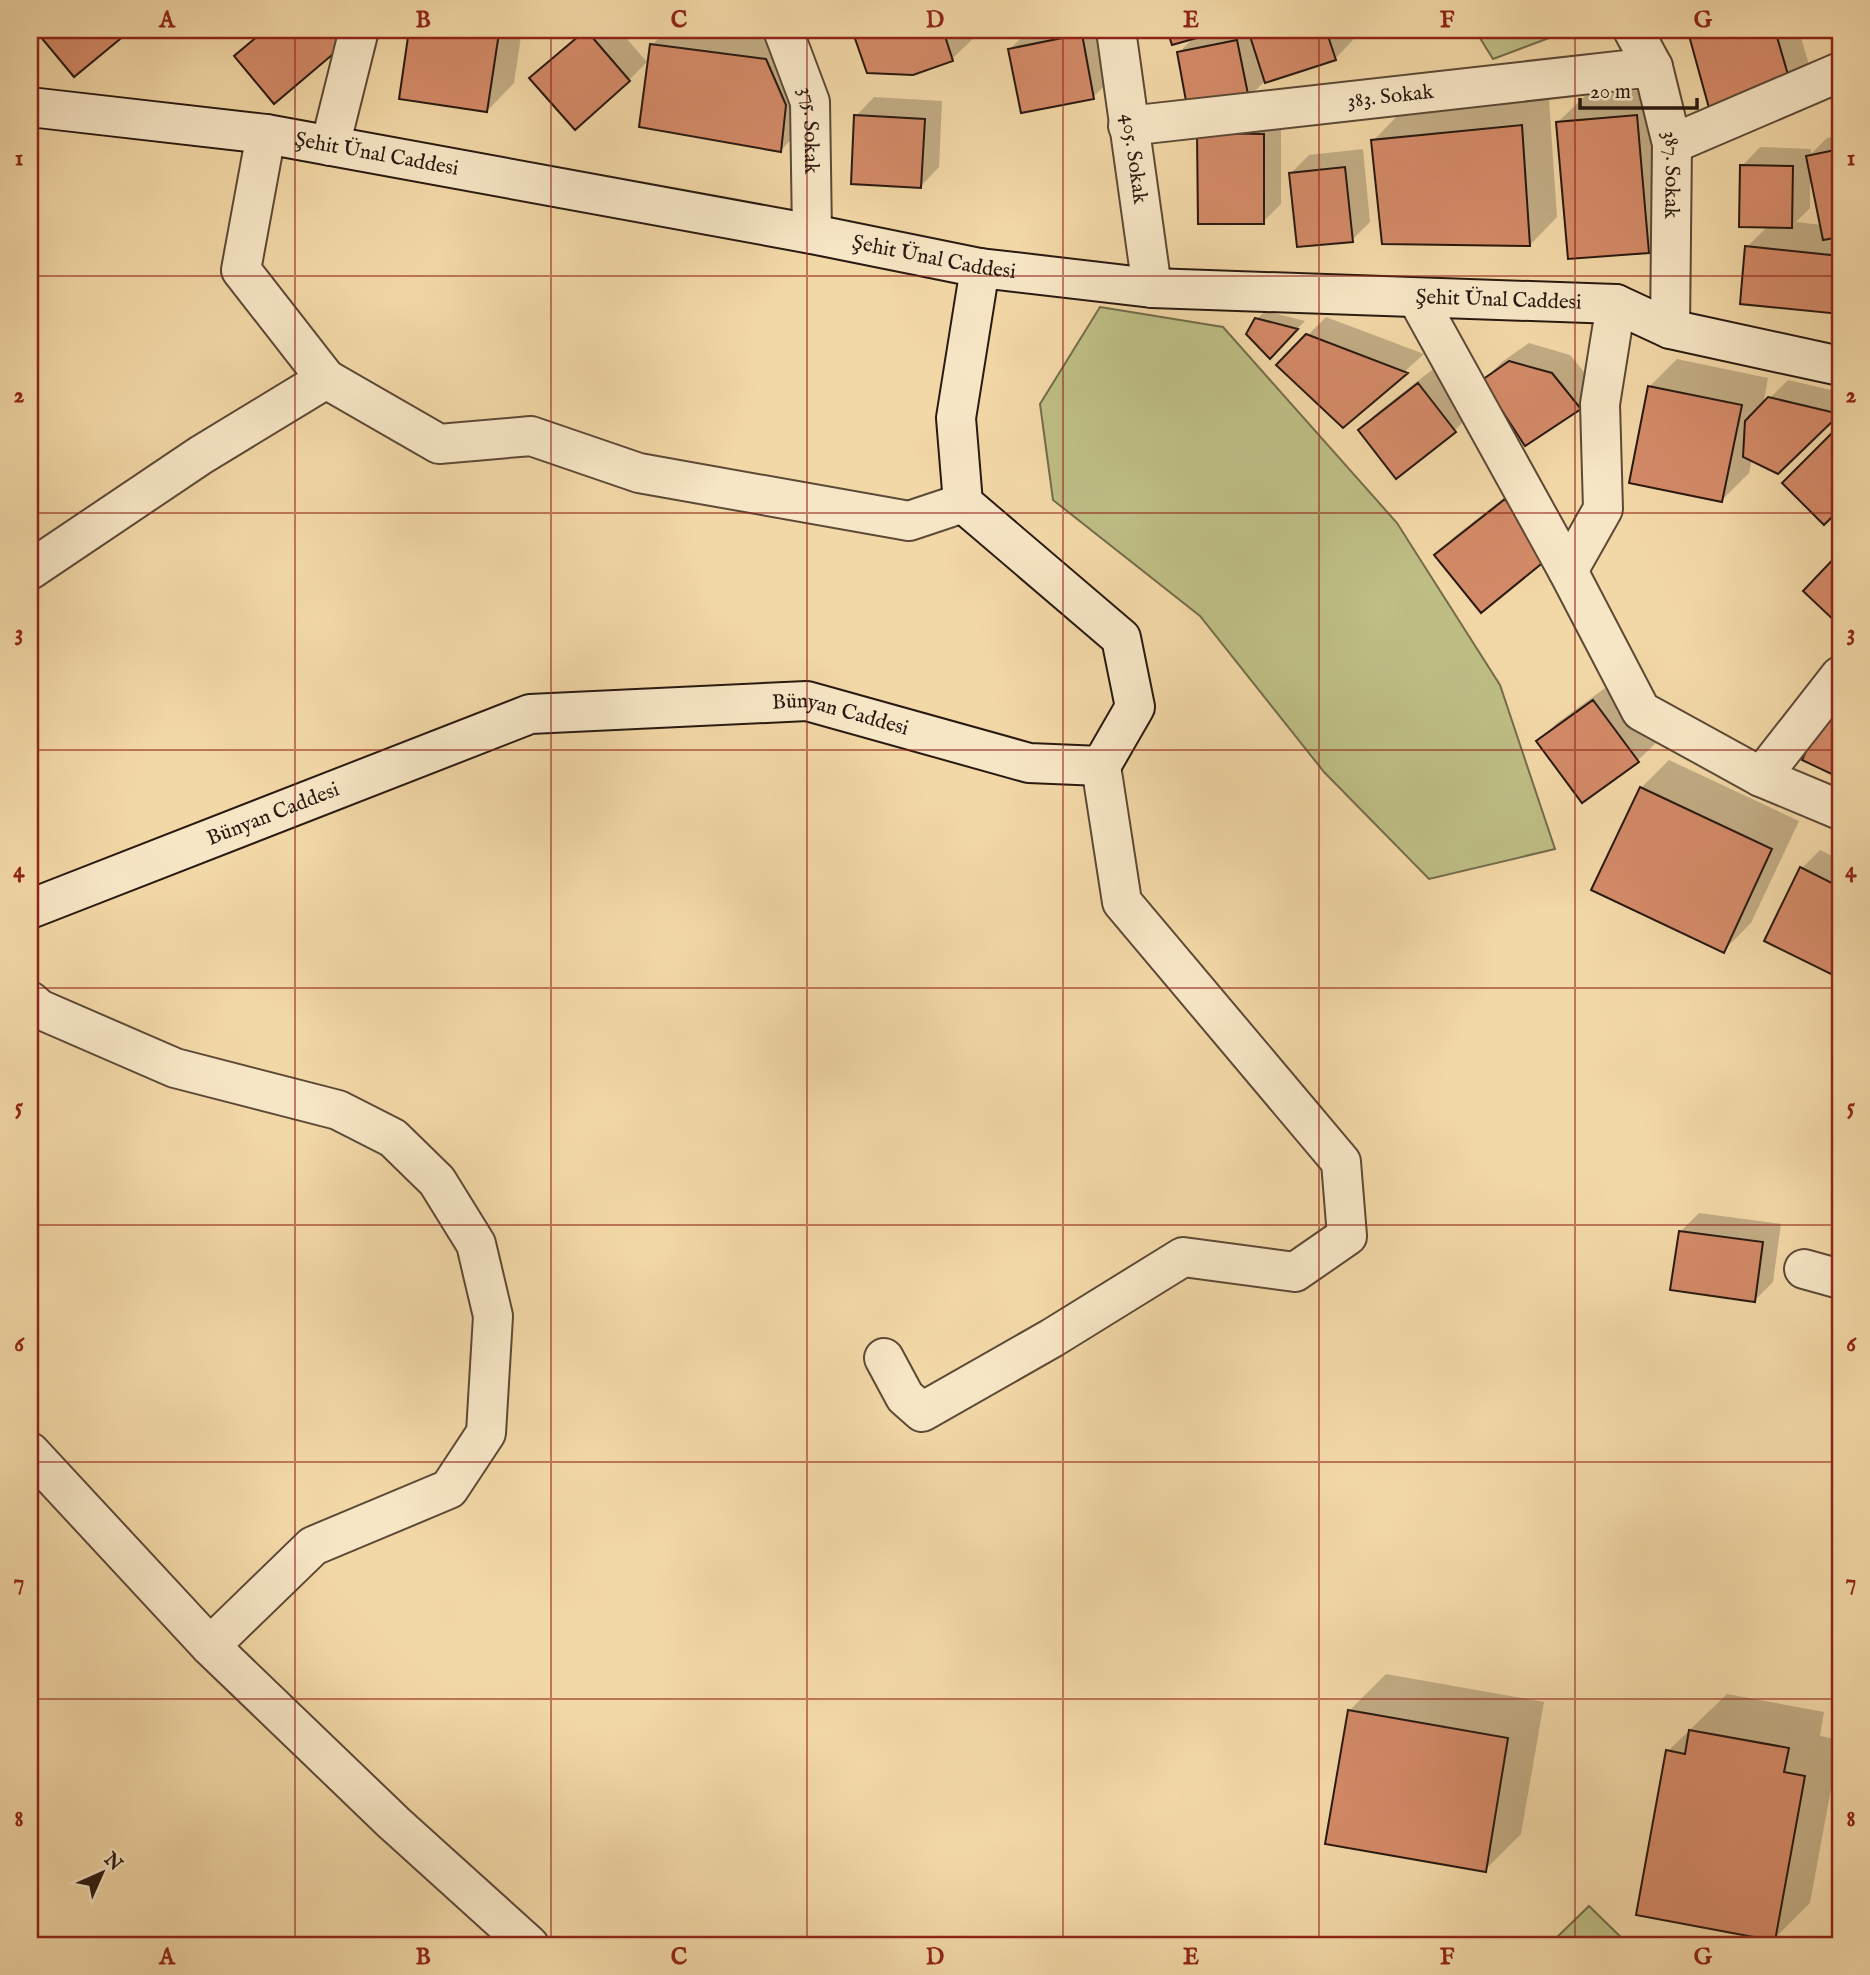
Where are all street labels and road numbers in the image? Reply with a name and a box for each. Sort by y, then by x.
street label: 383. Sokak [1346,78,1436,115]
street label: 375. Sokak [792,82,825,175]
street label: 405. Sokak [1114,112,1154,206]
street label: Şehit Ünal Caddesi [293,126,461,182]
street label: 387. Sokak [1656,127,1686,220]
street label: Şehit Ünal Caddesi [850,229,1017,286]
street label: Şehit Ünal Caddesi [1415,284,1582,316]
street label: Bünyan Caddesi [771,687,912,742]
street label: Bünyan Caddesi [203,776,343,852]

